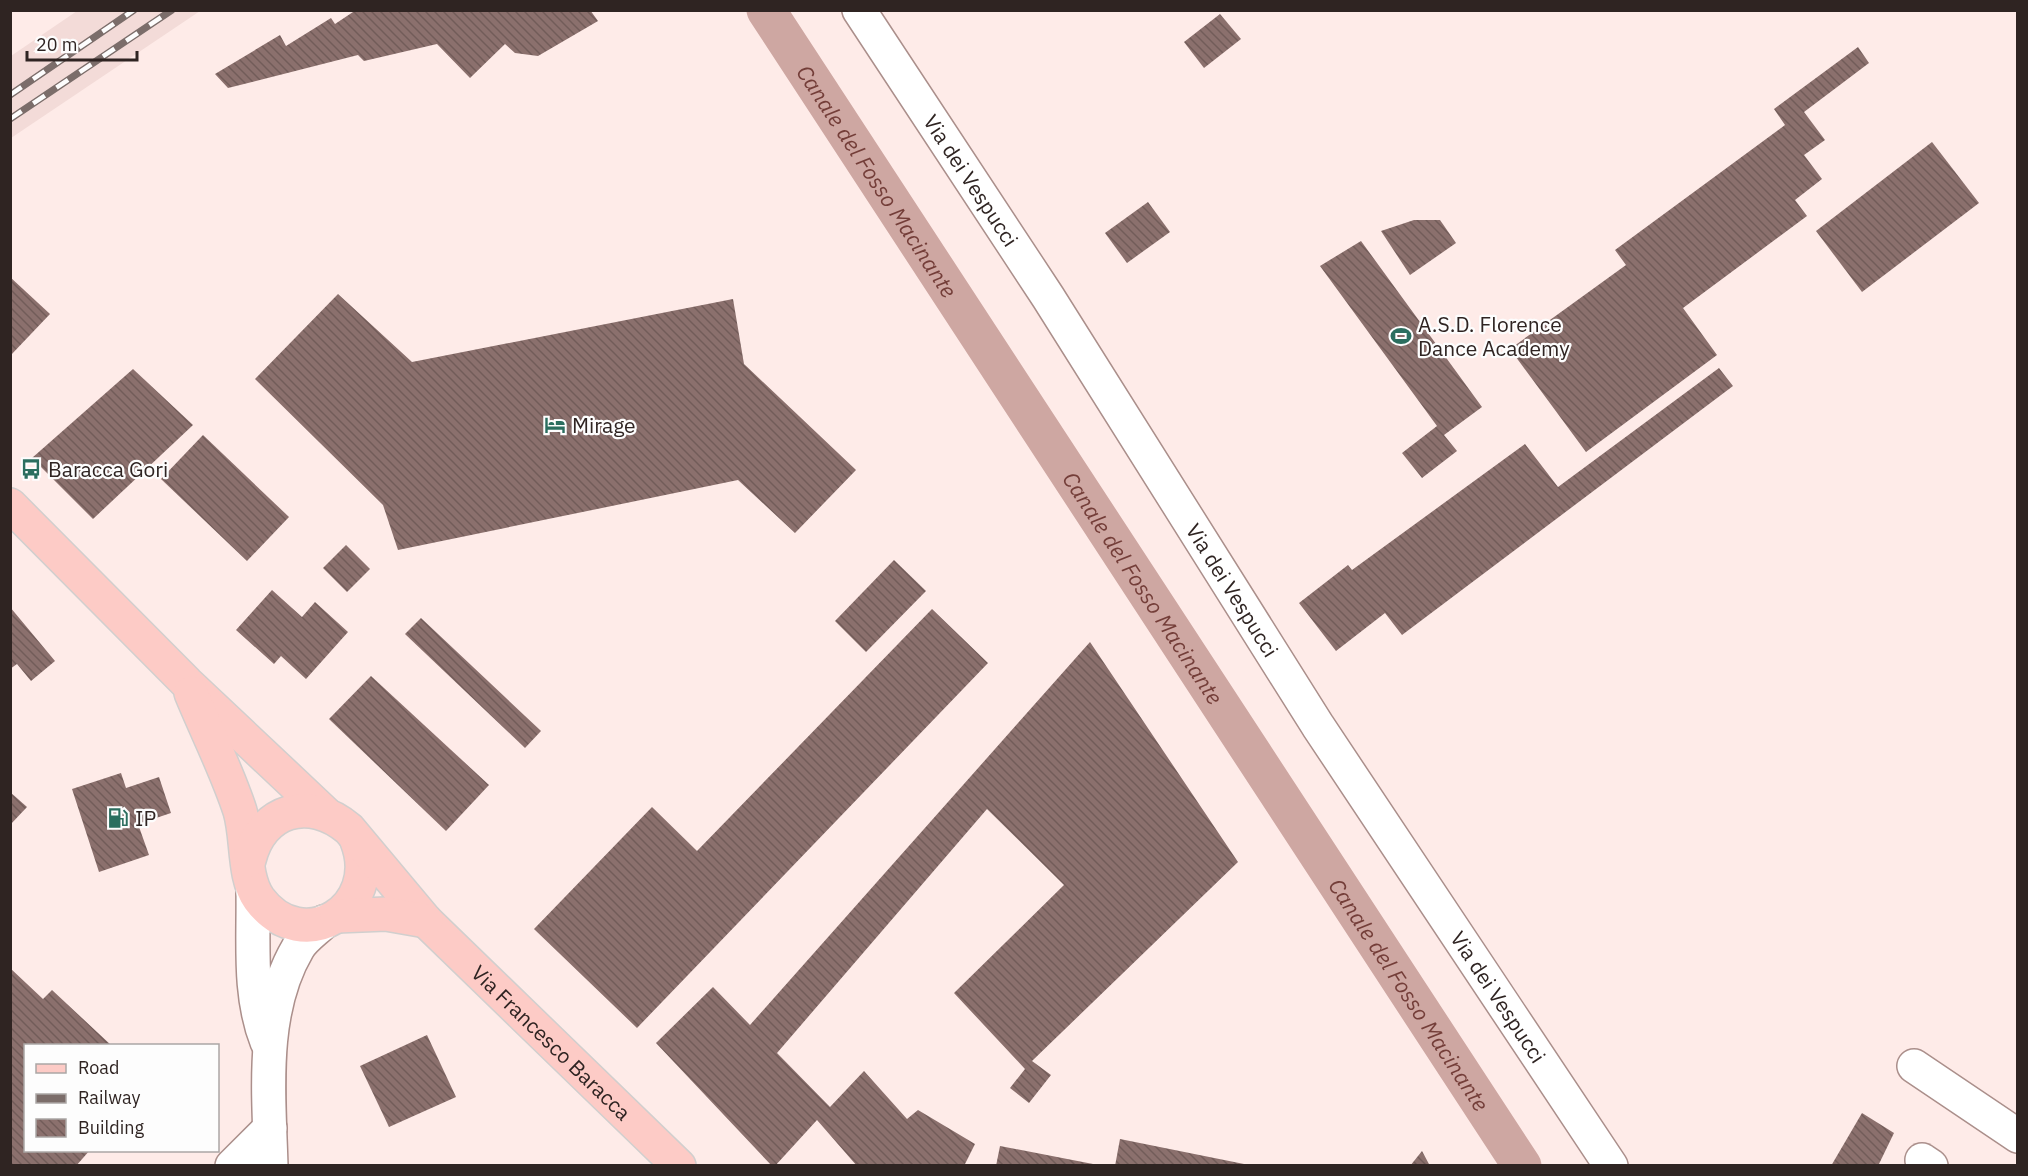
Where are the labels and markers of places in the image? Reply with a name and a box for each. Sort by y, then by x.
place label: A.S.D. Florence Dance Academy [1418,310,1570,362]
sports icon: A.S.D. Florence Dance Academy [1389,324,1413,348]
place label: Mirage [572,411,636,439]
hotel icon: Mirage [543,413,567,437]
place label: Baracca Gori [48,455,168,483]
bus stop icon: Baracca Gori [19,457,43,481]
place label: IP [135,804,156,832]
fuel station icon: IP [106,806,130,830]

